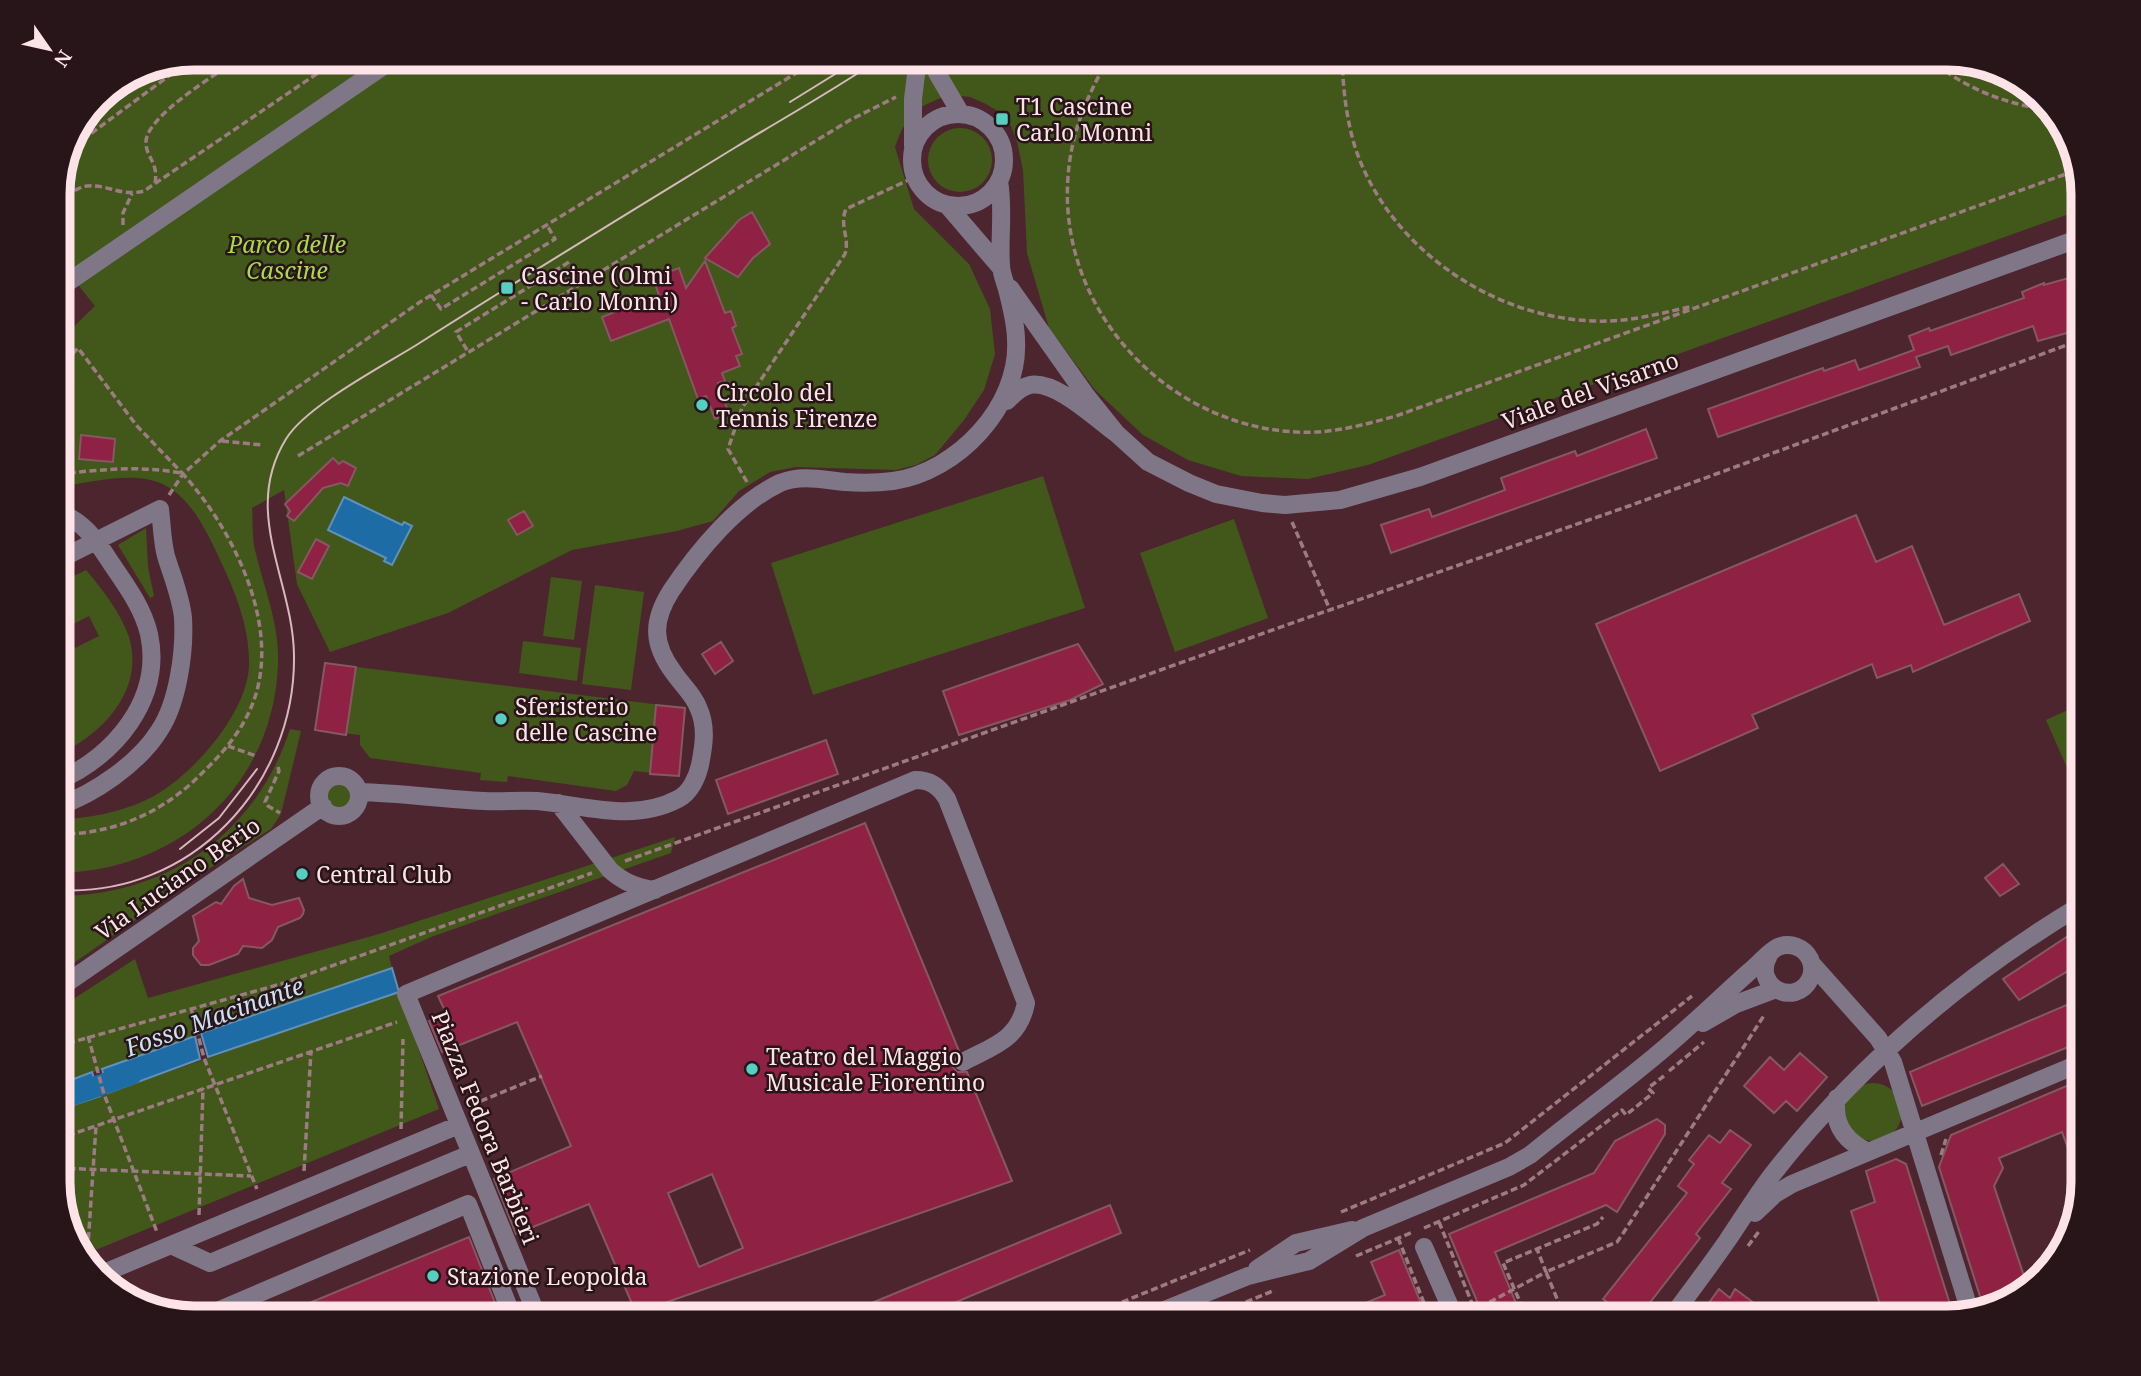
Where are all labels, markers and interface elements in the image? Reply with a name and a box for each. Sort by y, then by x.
north arrow [14,14,84,84]
text: N [48,45,78,72]
place label: T1 Cascine Carlo Monni [1016,90,1153,148]
marker: T1 Cascine Carlo Monni [994,111,1010,127]
park label: Parco delle Cascine [227,228,346,286]
place label: Cascine (Olmi - Carlo Monni) [521,259,678,317]
marker: Cascine (Olmi - Carlo Monni) [499,280,515,296]
street label: Viale del Visarno [1497,343,1683,437]
place label: Circolo del Tennis Firenze [716,376,878,434]
marker: Circolo del Tennis Firenze [694,397,710,413]
place label: Sferisterio delle Cascine [515,690,657,748]
marker: Sferisterio delle Cascine [493,711,509,727]
street label: Via Luciano Berio [88,809,266,947]
place label: Central Club [316,858,452,890]
marker: Central Club [294,866,310,882]
water label: Fosso Macinante [119,968,308,1064]
street label: Piazza Fedora Barbieri [425,1006,548,1249]
place label: Teatro del Maggio Musicale Fiorentino [766,1040,985,1098]
marker: Teatro del Maggio Musicale Fiorentino [744,1061,760,1077]
place label: Stazione Leopolda [447,1260,648,1292]
marker: Stazione Leopolda [425,1268,441,1284]

